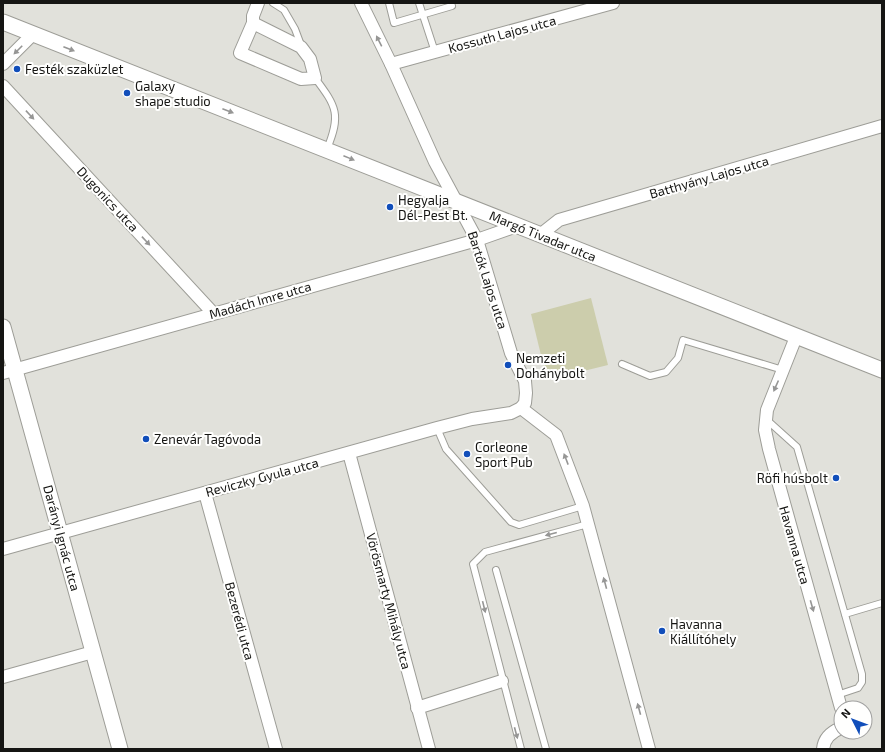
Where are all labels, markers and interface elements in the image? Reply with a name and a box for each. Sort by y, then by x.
street label: Kossuth Lajos utca [446,12,558,56]
one-way arrow [376,35,382,47]
one-way arrow [13,45,23,55]
one-way arrow [63,46,75,52]
place label: Festék szaküzlet [25,61,124,77]
marker: Festék szaküzlet [12,64,22,74]
place label: Galaxy shape studio [135,78,211,109]
marker: Galaxy shape studio [122,88,132,98]
one-way arrow [222,108,234,114]
one-way arrow [25,109,34,120]
street label: Batthyány Lajos utca [647,152,771,202]
one-way arrow [343,155,354,161]
street label: Dugonics utca [74,163,142,235]
place label: Hegyalja Dél-Pest Bt. [398,192,468,223]
marker: Hegyalja Dél-Pest Bt. [385,202,395,212]
street label: Margó Tivadar utca [487,207,599,265]
street label: Bartók Lajos utca [465,229,511,331]
one-way arrow [142,236,151,246]
street label: Madách Imre utca [207,278,313,322]
place label: Nemzeti Dohánybolt [516,350,585,381]
marker: Nemzeti Dohánybolt [503,360,513,370]
one-way arrow [773,380,779,391]
place label: Zenevár Tagóvoda [154,431,261,447]
marker: Zenevár Tagóvoda [141,434,151,444]
place label: Corleone Sport Pub [475,439,533,470]
marker: Corleone Sport Pub [462,449,472,459]
one-way arrow [562,453,568,465]
street label: Reviczky Gyula utca [204,454,320,500]
place label: Röfi húsbolt [757,470,828,486]
marker: Röfi húsbolt [831,473,841,483]
street label: Darányi Ignác utca [40,483,84,593]
street label: Havanna utca [776,504,814,586]
street label: Vörösmarty Mihály utca [363,531,415,671]
one-way arrow [545,531,557,537]
one-way arrow [601,577,607,589]
street label: Bezerédi utca [222,580,258,662]
one-way arrow [809,600,815,612]
one-way arrow [481,601,487,613]
place label: Havanna Kiállítóhely [670,616,736,647]
marker: Havanna Kiállítóhely [657,626,667,636]
north arrow [833,700,873,740]
one-way arrow [636,702,642,714]
text: N [838,706,853,720]
one-way arrow [513,727,519,739]

